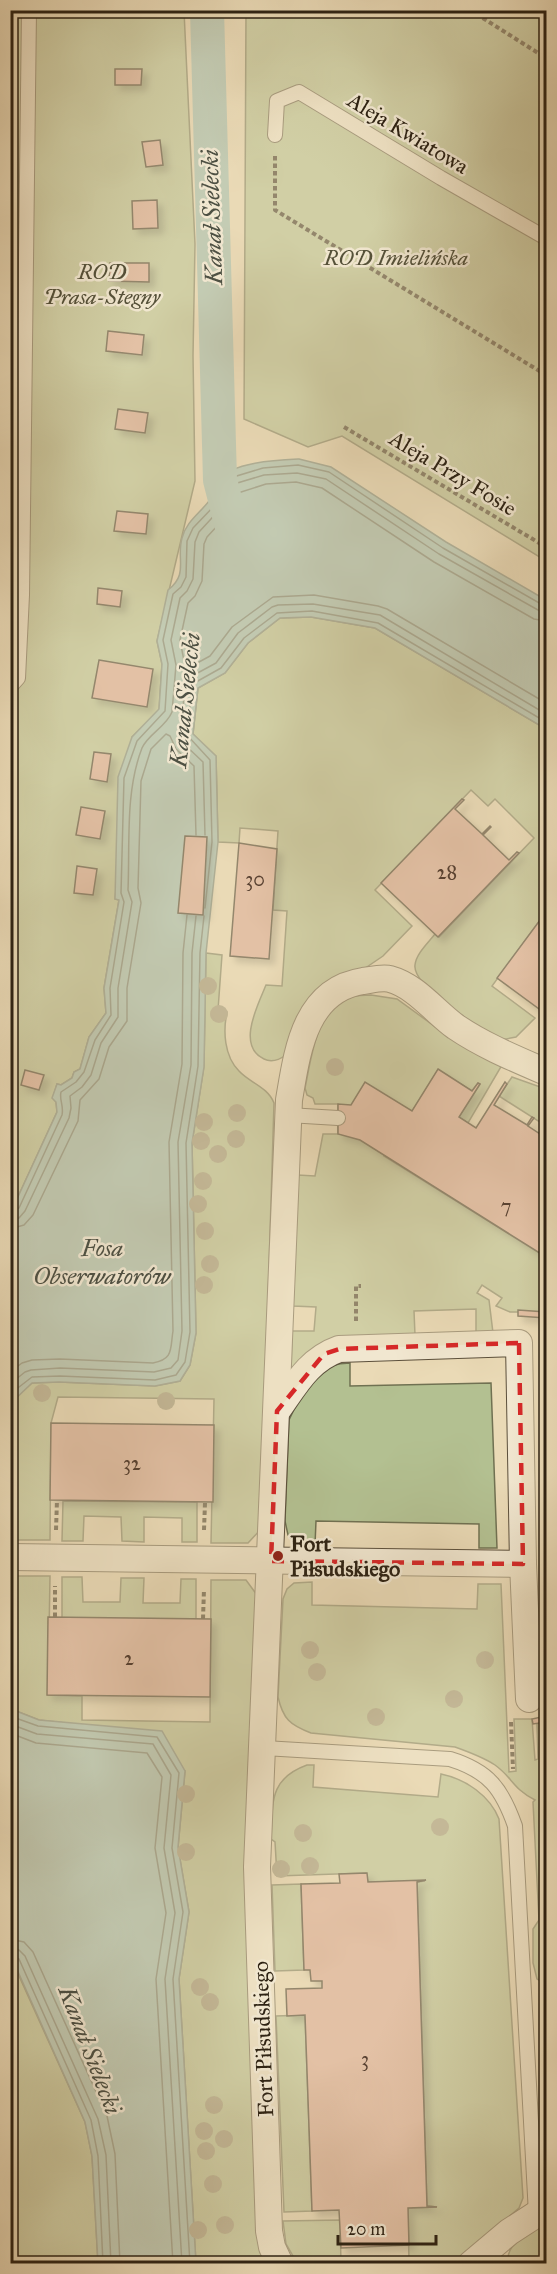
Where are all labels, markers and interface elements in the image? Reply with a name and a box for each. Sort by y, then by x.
street label: Aleja Kwiatowa [342,86,474,180]
water label: Kanał Sielecki [195,149,229,286]
park label: ROD Imielińska [323,244,468,271]
park label: ROD Prasa-Stegny [44,258,161,310]
street label: Aleja Przy Fosie [384,424,521,522]
water label: Kanał Sielecki [163,631,207,770]
house number: 28 [437,860,457,884]
house number: 30 [245,867,265,891]
house number: 7 [501,1194,511,1218]
water label: Fosa Obserwatorów [33,1233,172,1291]
house number: 32 [123,1451,141,1475]
place label: Fort Piłsudskiego [290,1530,400,1582]
marker: Fort Piłsudskiego [271,1549,285,1563]
house number: 2 [124,1646,134,1670]
street label: Fort Piłsudskiego [247,1961,279,2117]
water label: Kanał Sielecki [51,1980,128,2119]
house number: 3 [361,2047,369,2071]
scale bar [338,2208,436,2246]
text: 20 m [347,2218,385,2240]

